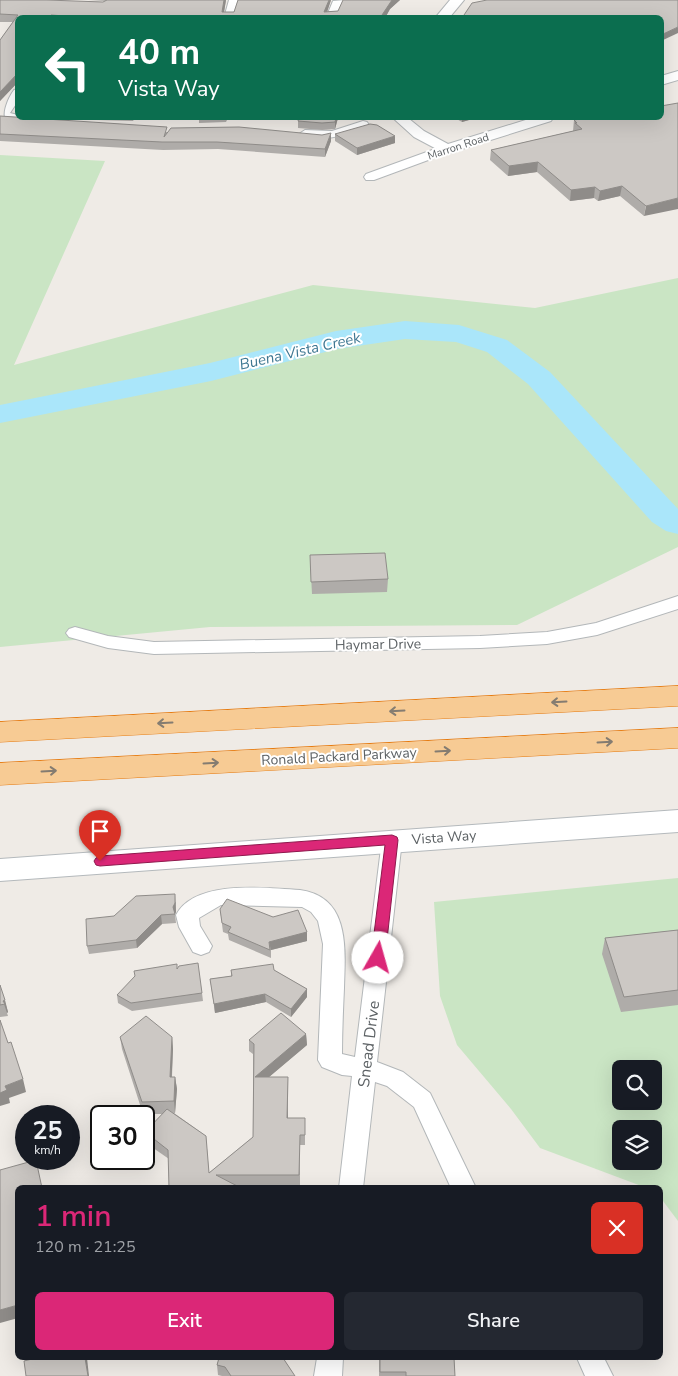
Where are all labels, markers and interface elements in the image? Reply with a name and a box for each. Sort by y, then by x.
text: 40 m [118,29,200,76]
icon: left [35,35,100,100]
text: Vista Way [118,74,220,104]
street label: Marron Road [425,129,491,163]
water label: Buena Vista Creek [237,327,363,375]
street label: Haymar Drive [335,634,421,655]
one-way arrow [552,698,568,707]
one-way arrow [389,706,405,715]
one-way arrow [157,718,173,727]
one-way arrow [597,737,613,746]
street label: Ronald Packard Parkway [261,743,418,770]
one-way arrow [435,746,451,755]
one-way arrow [203,758,219,767]
one-way arrow [40,767,56,776]
pin [79,810,121,861]
icon: arrive [86,817,114,845]
street label: Vista Way [410,826,478,849]
position arrow [351,931,403,983]
street label: Snead Drive [353,999,385,1089]
map controls [612,1060,662,1170]
button: search [612,1060,662,1110]
speed limit sign: 30 [90,1105,155,1170]
text: 25 [32,1114,63,1148]
button: layers [612,1120,662,1170]
text: km/h [34,1142,61,1158]
text: 1 min [35,1196,111,1237]
button: close [591,1202,643,1254]
text: 120 m · 21:25 [35,1236,136,1258]
button: Exit [35,1292,334,1350]
button: Share [344,1292,643,1350]

